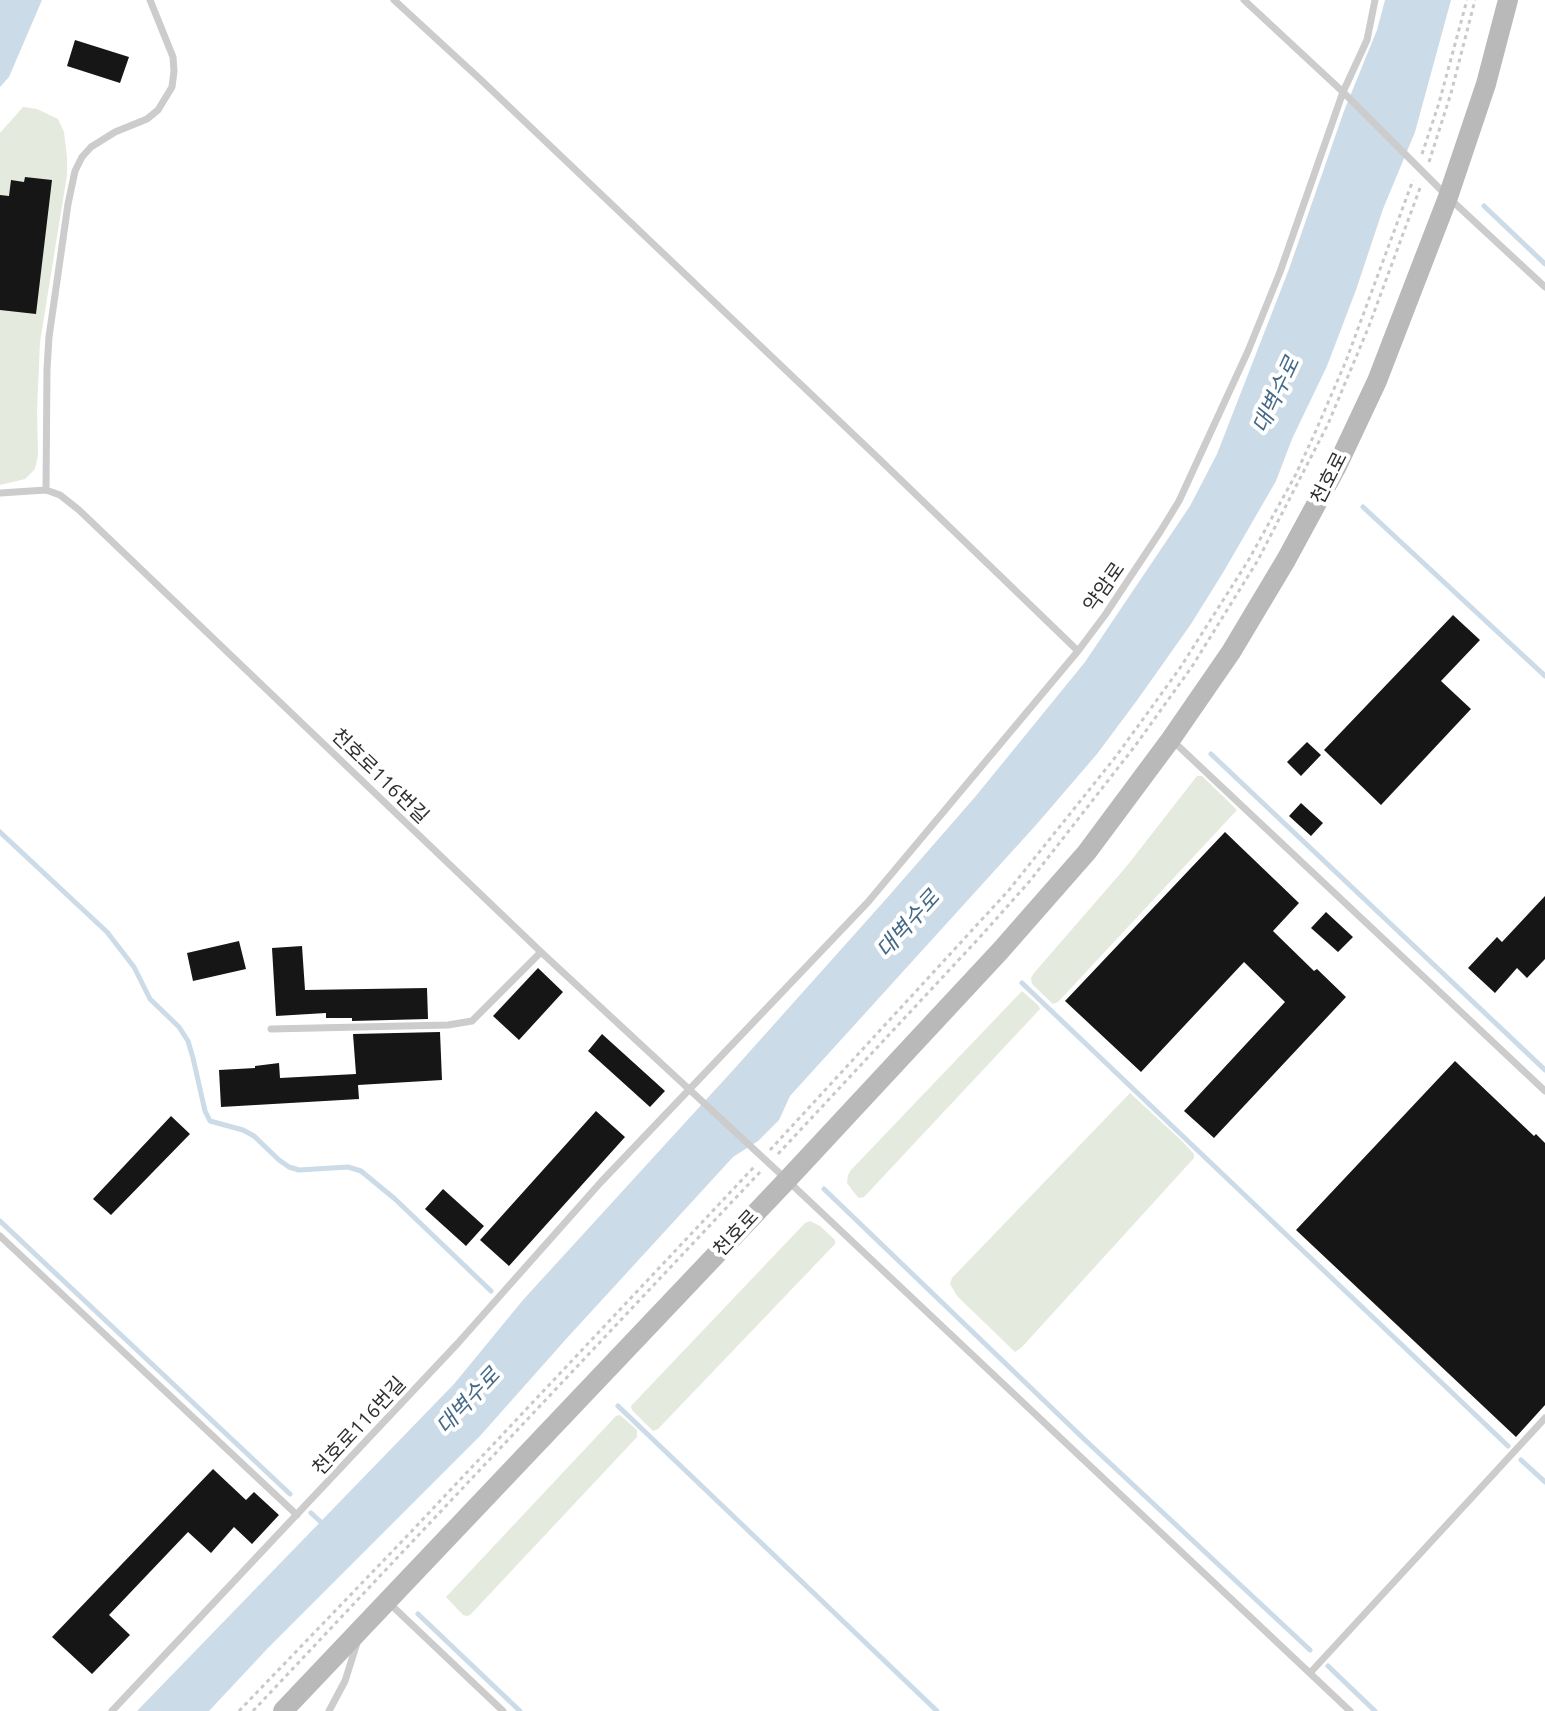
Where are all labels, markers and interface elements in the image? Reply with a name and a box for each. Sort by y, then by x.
water label: 대벽수로 [1247,353,1305,437]
street label: 천호로 [1306,448,1352,508]
street label: 약암로 [1078,558,1130,616]
street label: 천호로116번길 [326,724,434,828]
water label: 대벽수로 [871,885,945,963]
street label: 천호로 [708,1205,764,1261]
water label: 대벽수로 [431,1362,505,1440]
street label: 천호로116번길 [307,1372,411,1480]

